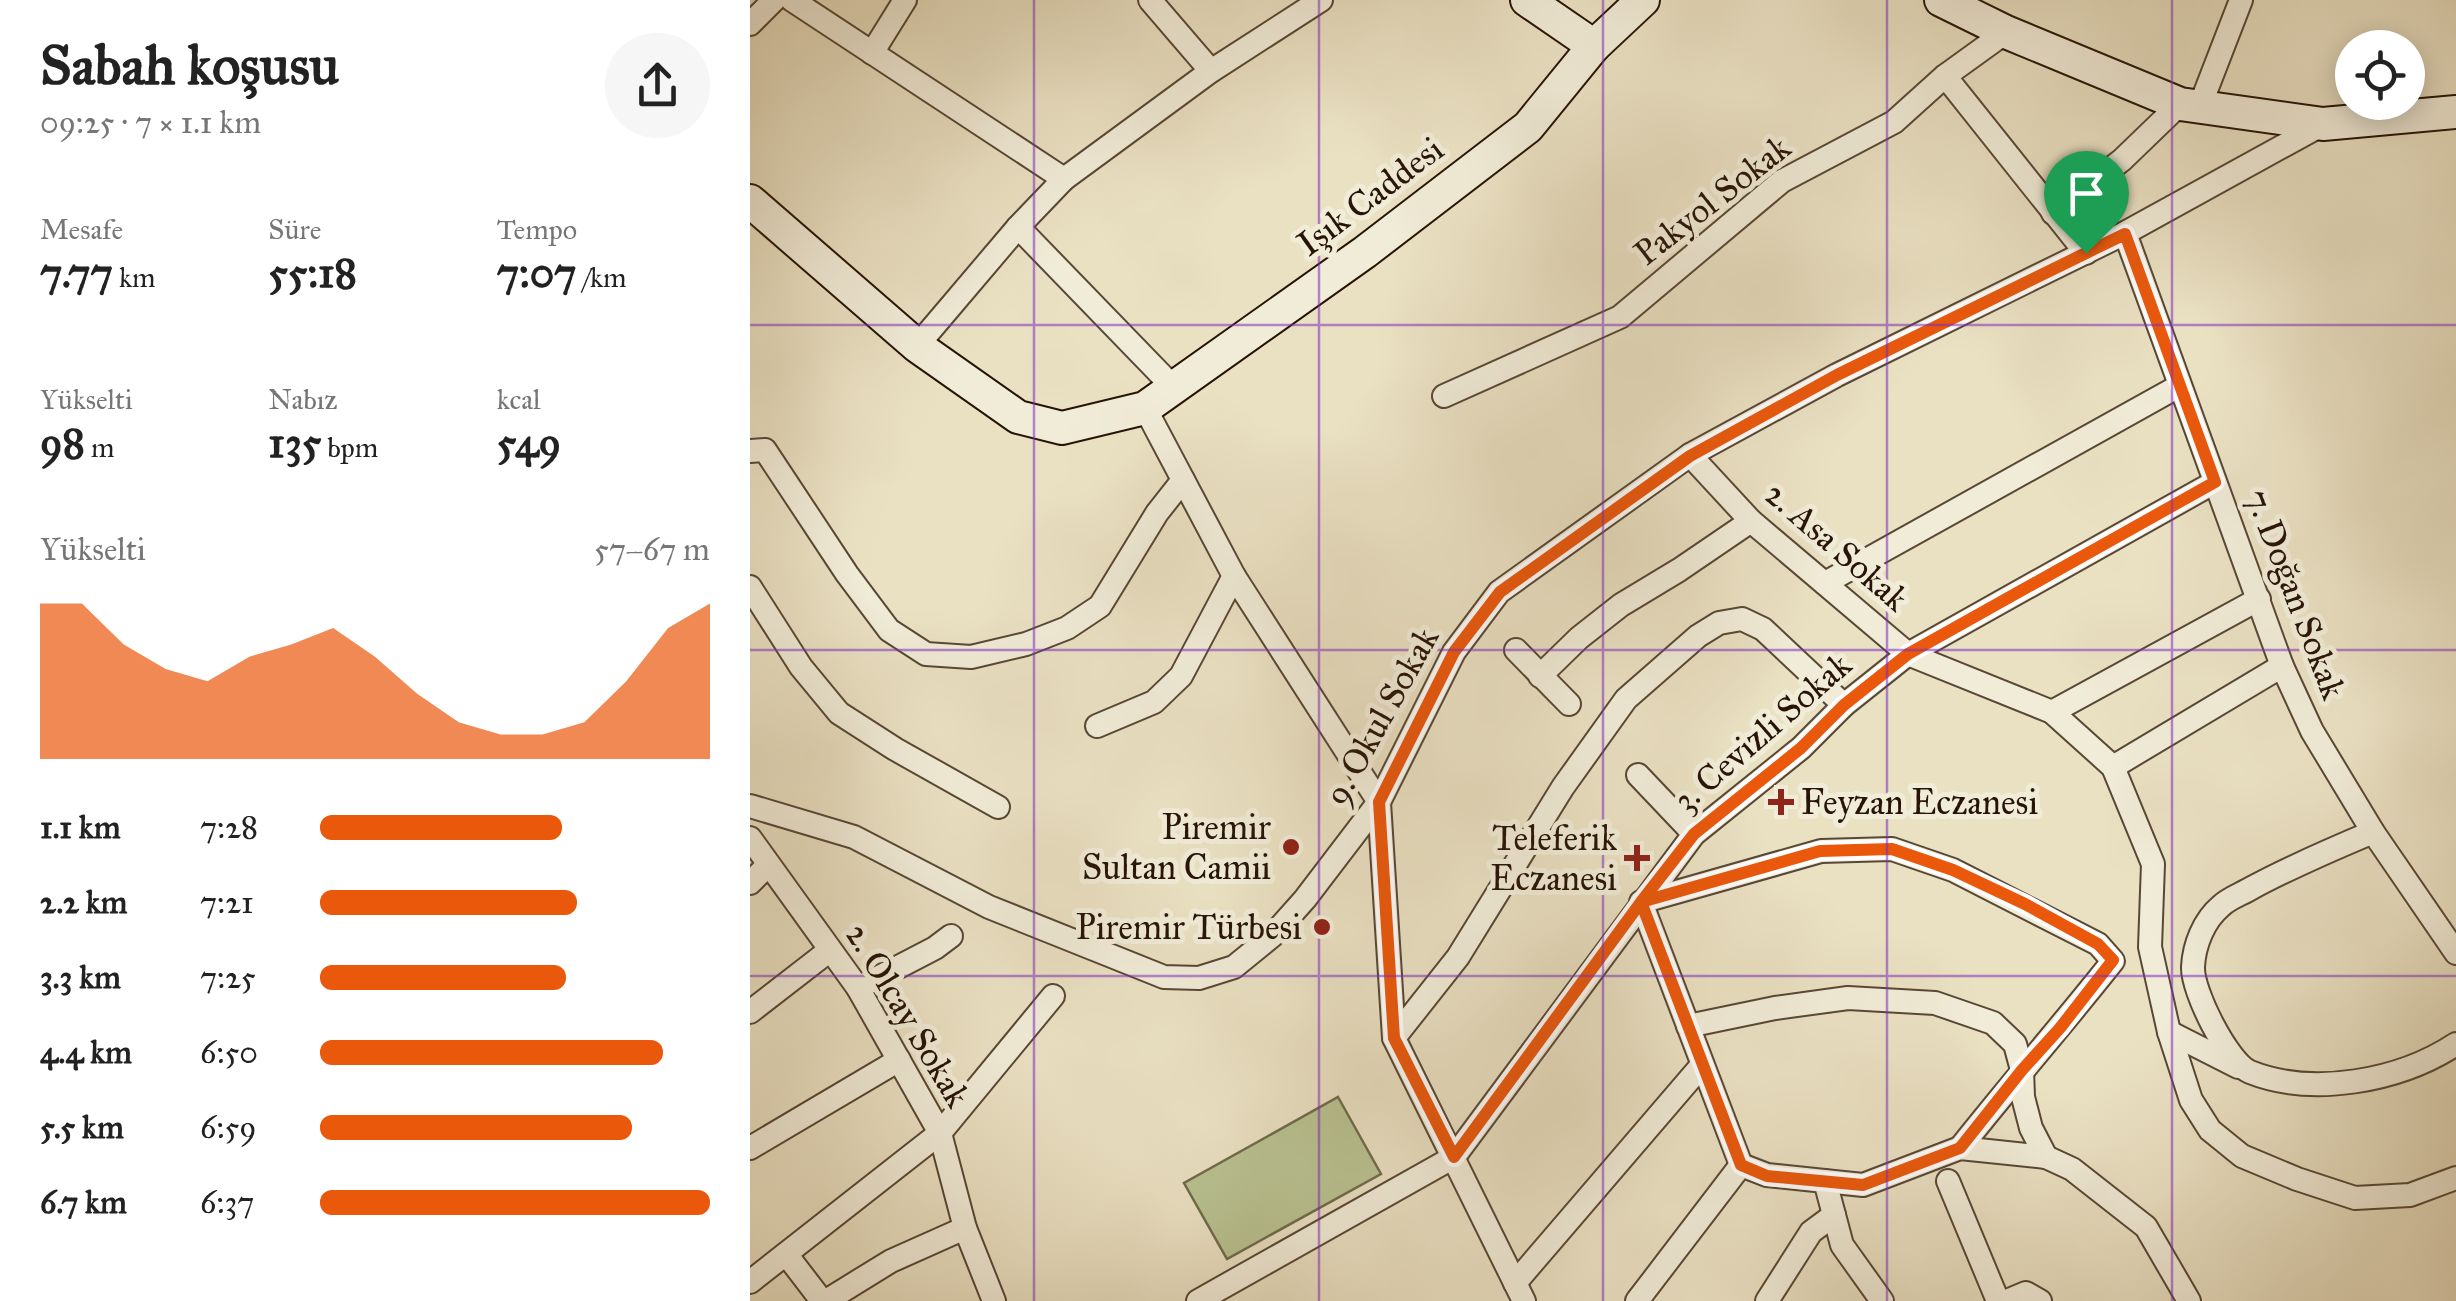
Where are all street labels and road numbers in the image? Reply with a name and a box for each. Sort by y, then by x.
street label: Pakyol Sokak [1626,126,1800,275]
street label: Işık Caddesi [1289,127,1452,265]
street label: 2. Asa Sokak [1756,472,1918,621]
street label: 7. Doğan Sokak [2236,483,2356,706]
street label: 9. Okul Sokak [1315,619,1448,813]
street label: 3. Cevizli Sokak [1665,643,1861,821]
street label: 2. Olcay Sokak [836,915,980,1116]

